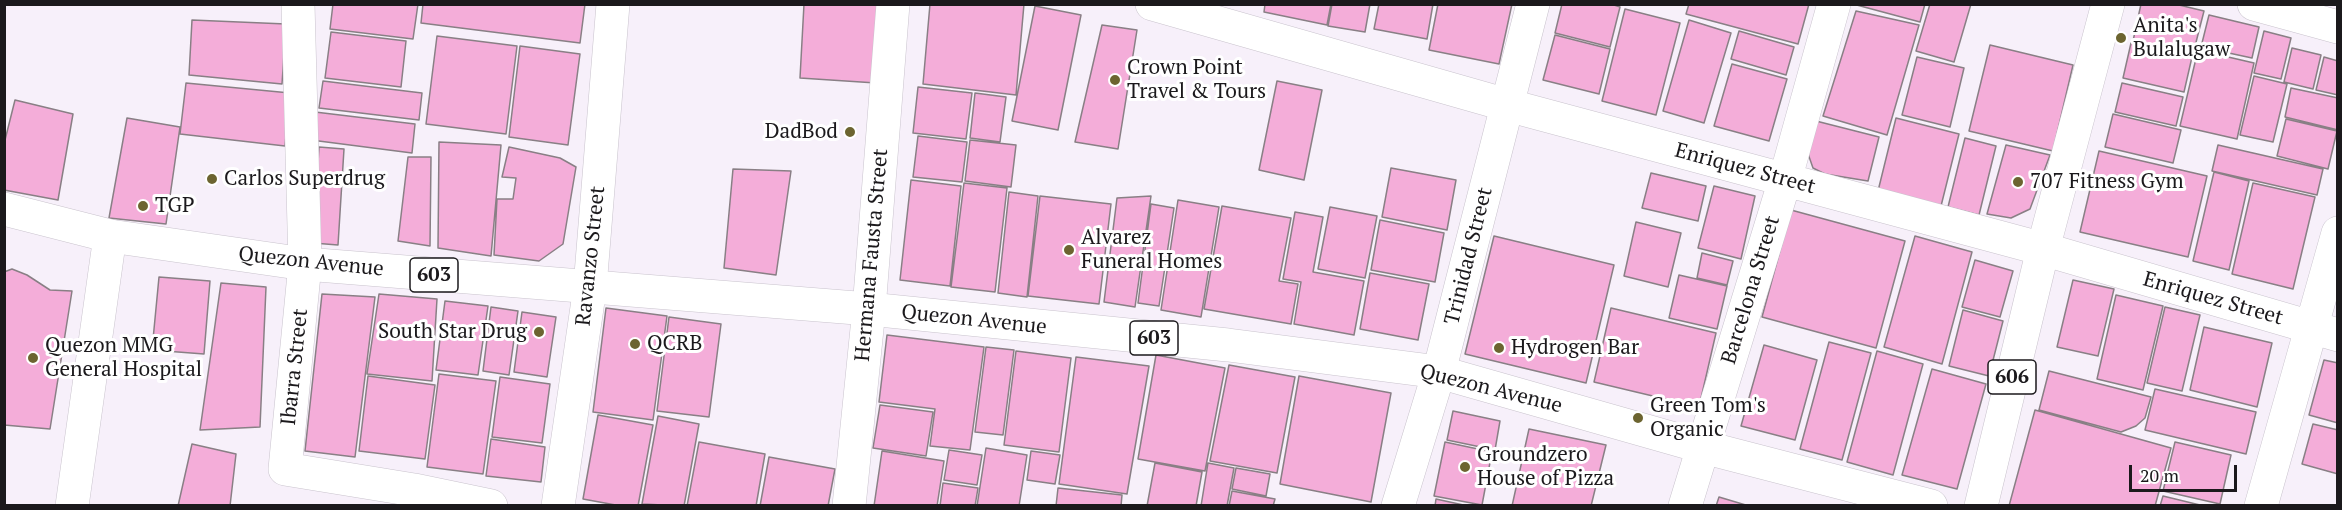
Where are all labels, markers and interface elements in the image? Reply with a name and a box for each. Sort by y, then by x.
place label: Anita's Bulalugaw [2133,13,2230,63]
marker: Anita's Bulalugaw [2114,31,2128,45]
place label: Crown Point Travel & Tours [1127,55,1266,105]
marker: Crown Point Travel & Tours [1108,73,1122,87]
place label: DadBod [765,119,838,145]
marker: DadBod [843,125,857,139]
street label: Enriquez Street [1672,138,1818,200]
street label: Hermana Fausta Street [850,148,894,362]
place label: Carlos Superdrug [224,166,385,192]
place label: 707 Fitness Gym [2030,169,2184,195]
marker: Carlos Superdrug [205,172,219,186]
marker: 707 Fitness Gym [2011,175,2025,189]
street label: Ravanzo Street [571,185,611,327]
street label: Trinidad Street [1440,185,1498,327]
place label: TGP [155,193,194,219]
marker: TGP [136,199,150,213]
street label: Barcelona Street [1716,213,1786,367]
place label: Alvarez Funeral Homes [1081,225,1222,275]
street label: Quezon Avenue [237,242,385,282]
marker: Alvarez Funeral Homes [1062,243,1076,257]
road number: 603 [410,258,458,292]
street label: Enriquez Street [2140,267,2286,331]
street label: Quezon Avenue [900,300,1048,340]
street label: Ibarra Street [276,307,314,427]
place label: South Star Drug [378,319,527,345]
road number: 603 [1130,321,1178,355]
marker: South Star Drug [532,325,546,339]
place label: QCRB [647,331,702,357]
place label: Quezon MMG General Hospital [45,333,202,383]
place label: Hydrogen Bar [1511,335,1639,361]
marker: QCRB [628,337,642,351]
marker: Hydrogen Bar [1492,341,1506,355]
marker: Quezon MMG General Hospital [26,351,40,365]
street label: Quezon Avenue [1417,359,1565,419]
road number: 606 [1988,360,2036,394]
place label: Green Tom's Organic [1650,393,1766,443]
marker: Green Tom's Organic [1631,411,1645,425]
place label: Groundzero House of Pizza [1477,442,1614,492]
scale bar [2132,453,2240,491]
marker: Groundzero House of Pizza [1458,460,1472,474]
text: 20 m [2140,463,2179,487]

